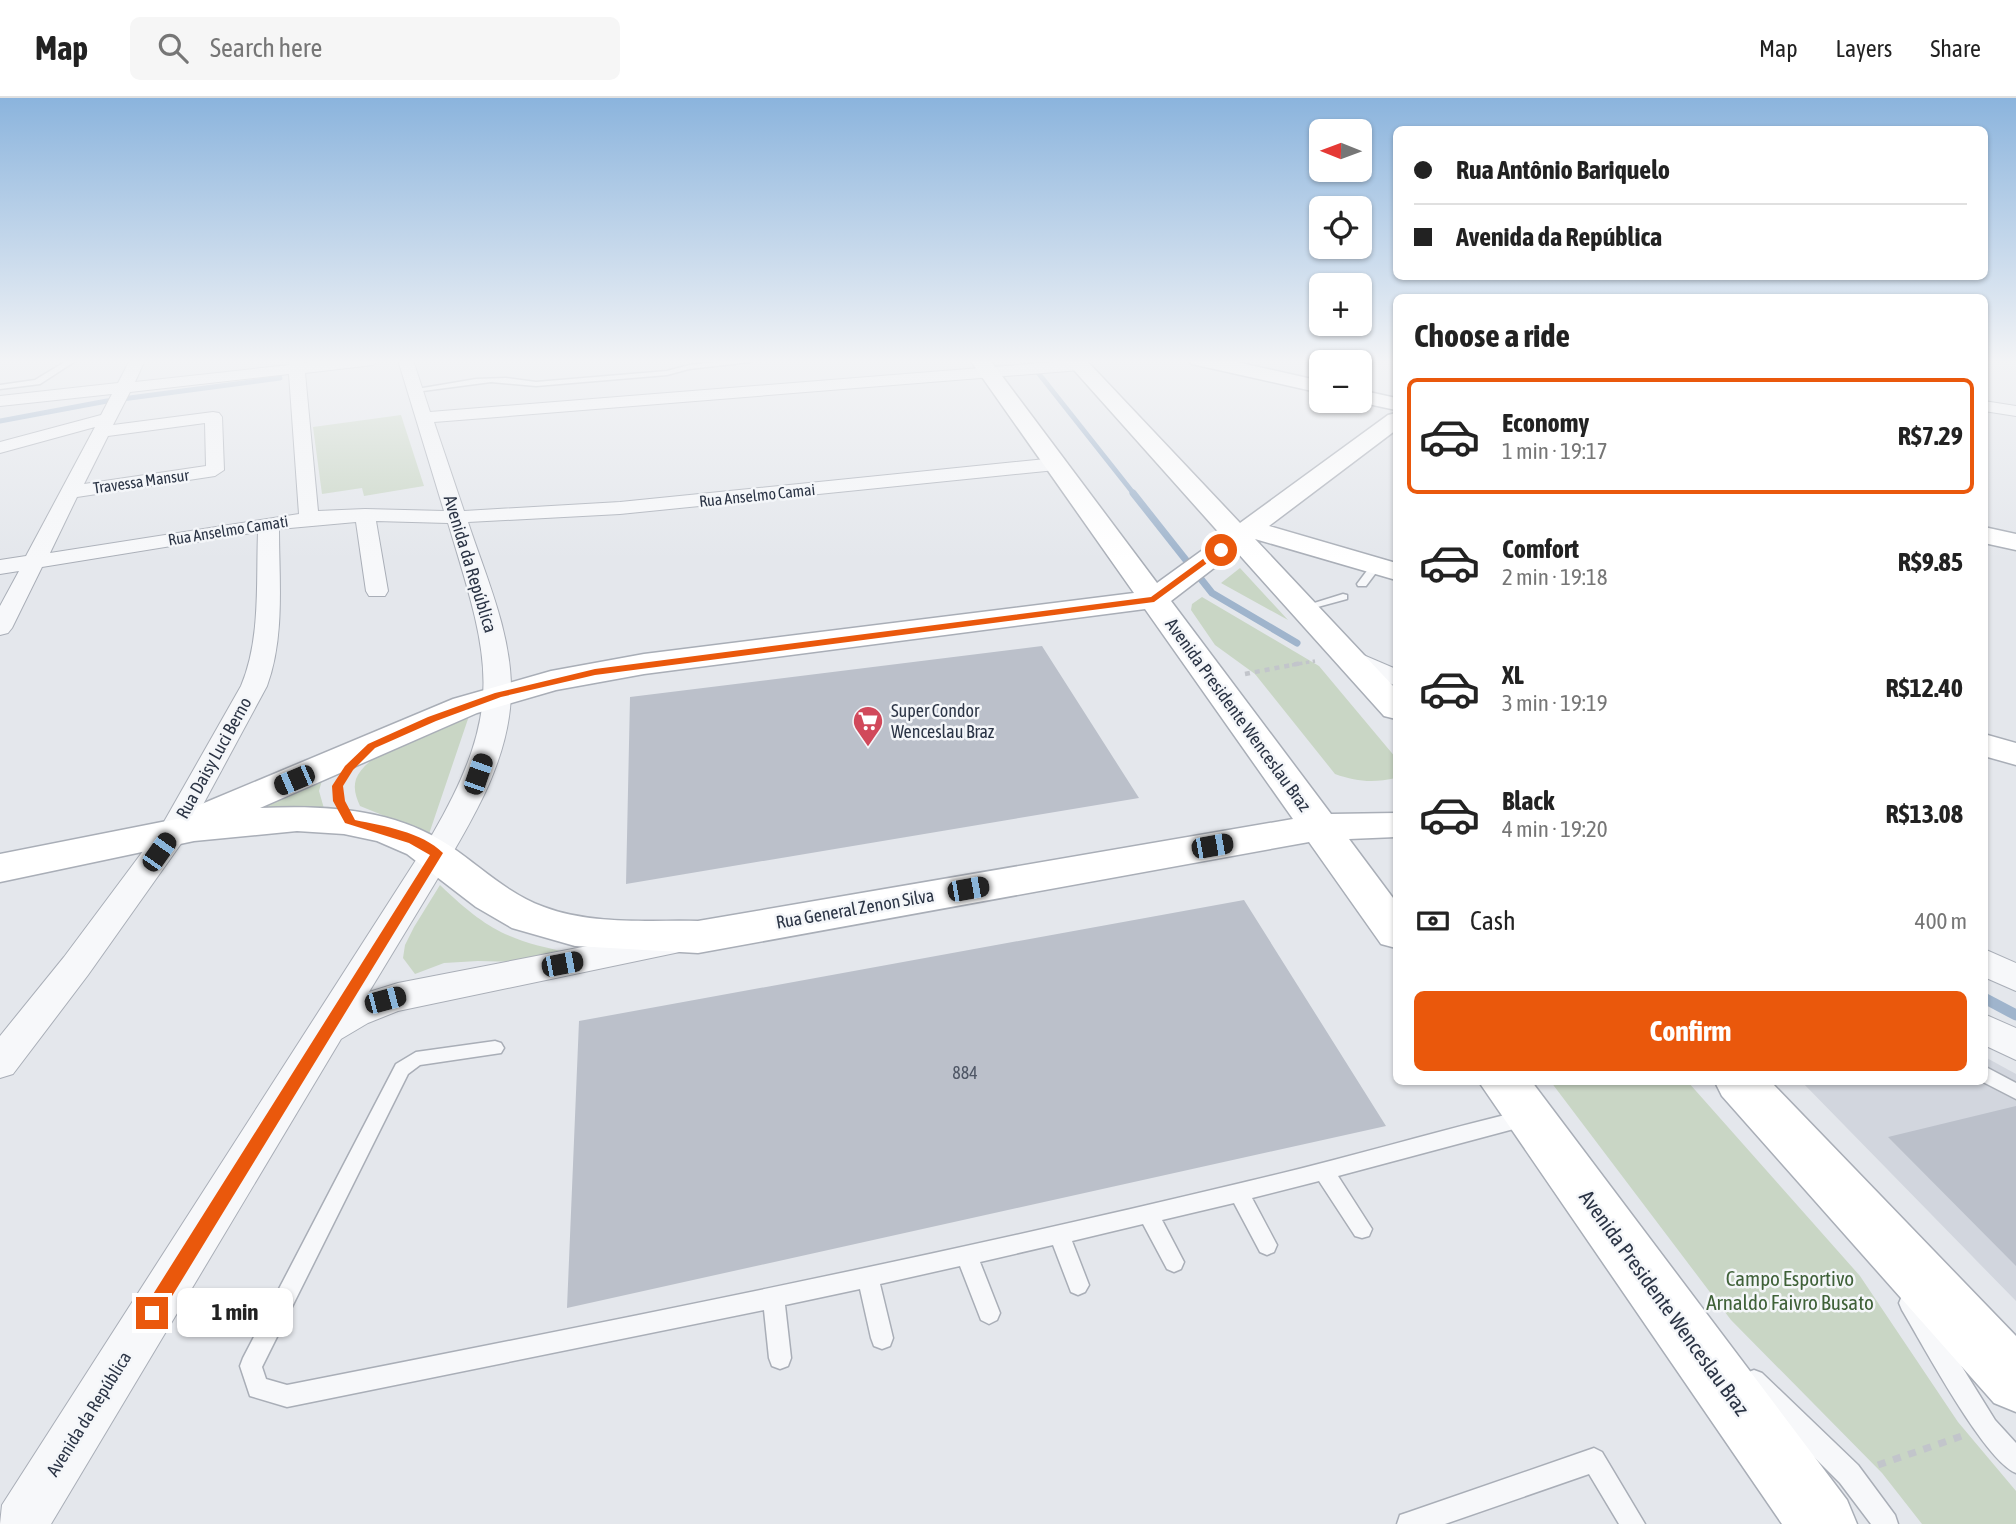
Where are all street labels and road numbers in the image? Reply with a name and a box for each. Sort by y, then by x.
street label: Travessa Mansur [92,465,190,497]
street label: Rua Anselmo Camai [698,480,816,510]
street label: Avenida da República [440,493,501,635]
street label: Rua Anselmo Camati [167,512,289,548]
street label: Avenida Presidente Wenceslau Braz [1161,614,1316,816]
street label: Rua Daisy Luci Berno [172,693,256,822]
street label: Rua General Zenon Silva [774,884,936,933]
street label: Avenida Presidente Wenceslau Braz [1575,1185,1755,1420]
street label: Avenida da República [42,1348,135,1480]

